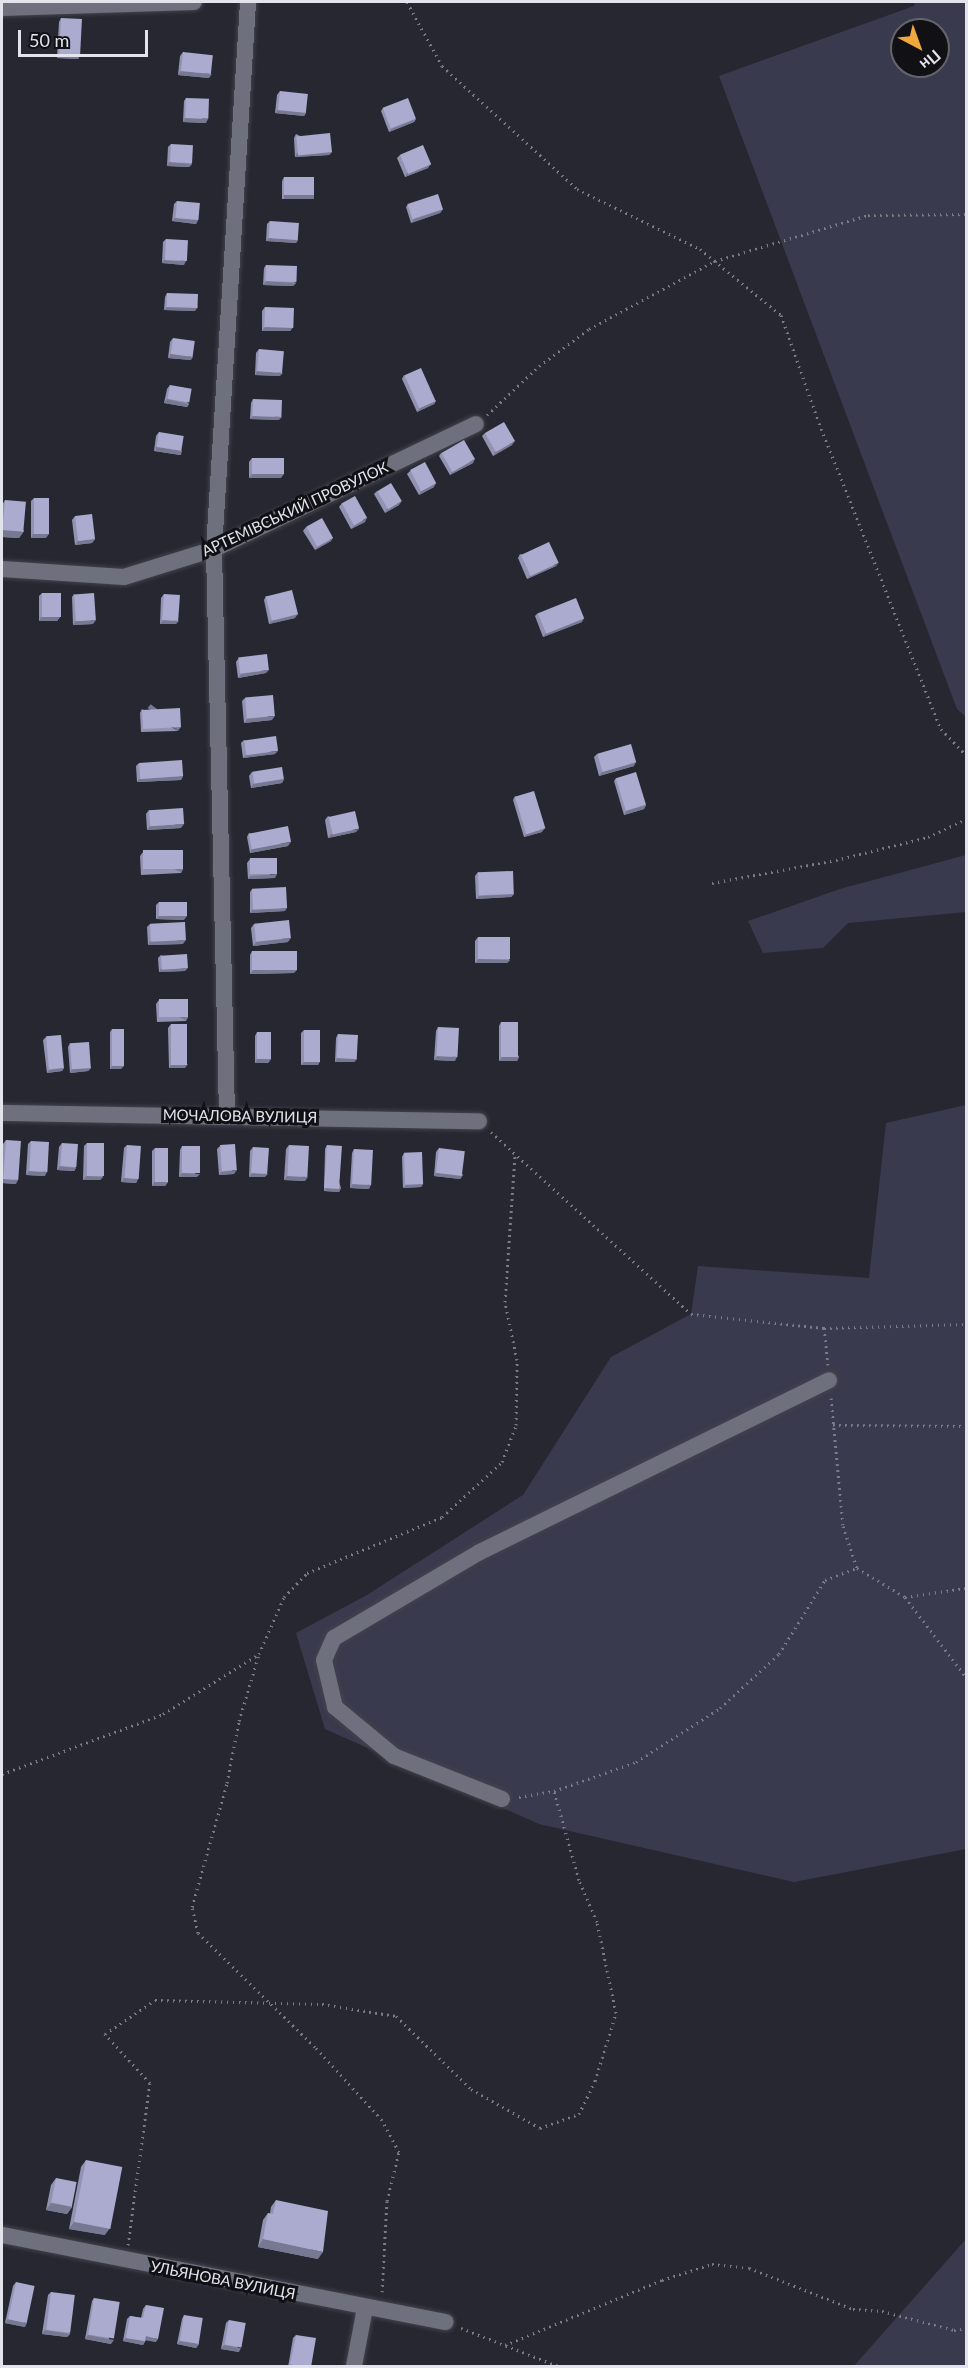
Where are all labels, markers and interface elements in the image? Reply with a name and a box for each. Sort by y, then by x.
scale bar [21,18,152,56]
north arrow [890,18,950,78]
text: 50 m [29,29,69,51]
text: Пн [917,46,945,74]
street label: АРТЕМІВСЬКИЙ ПРОВУЛОК [199,458,391,560]
street label: МОЧАЛОВА ВУЛИЦЯ [163,1106,317,1126]
street label: УЛЬЯНОВА ВУЛИЦЯ [149,2257,297,2303]

